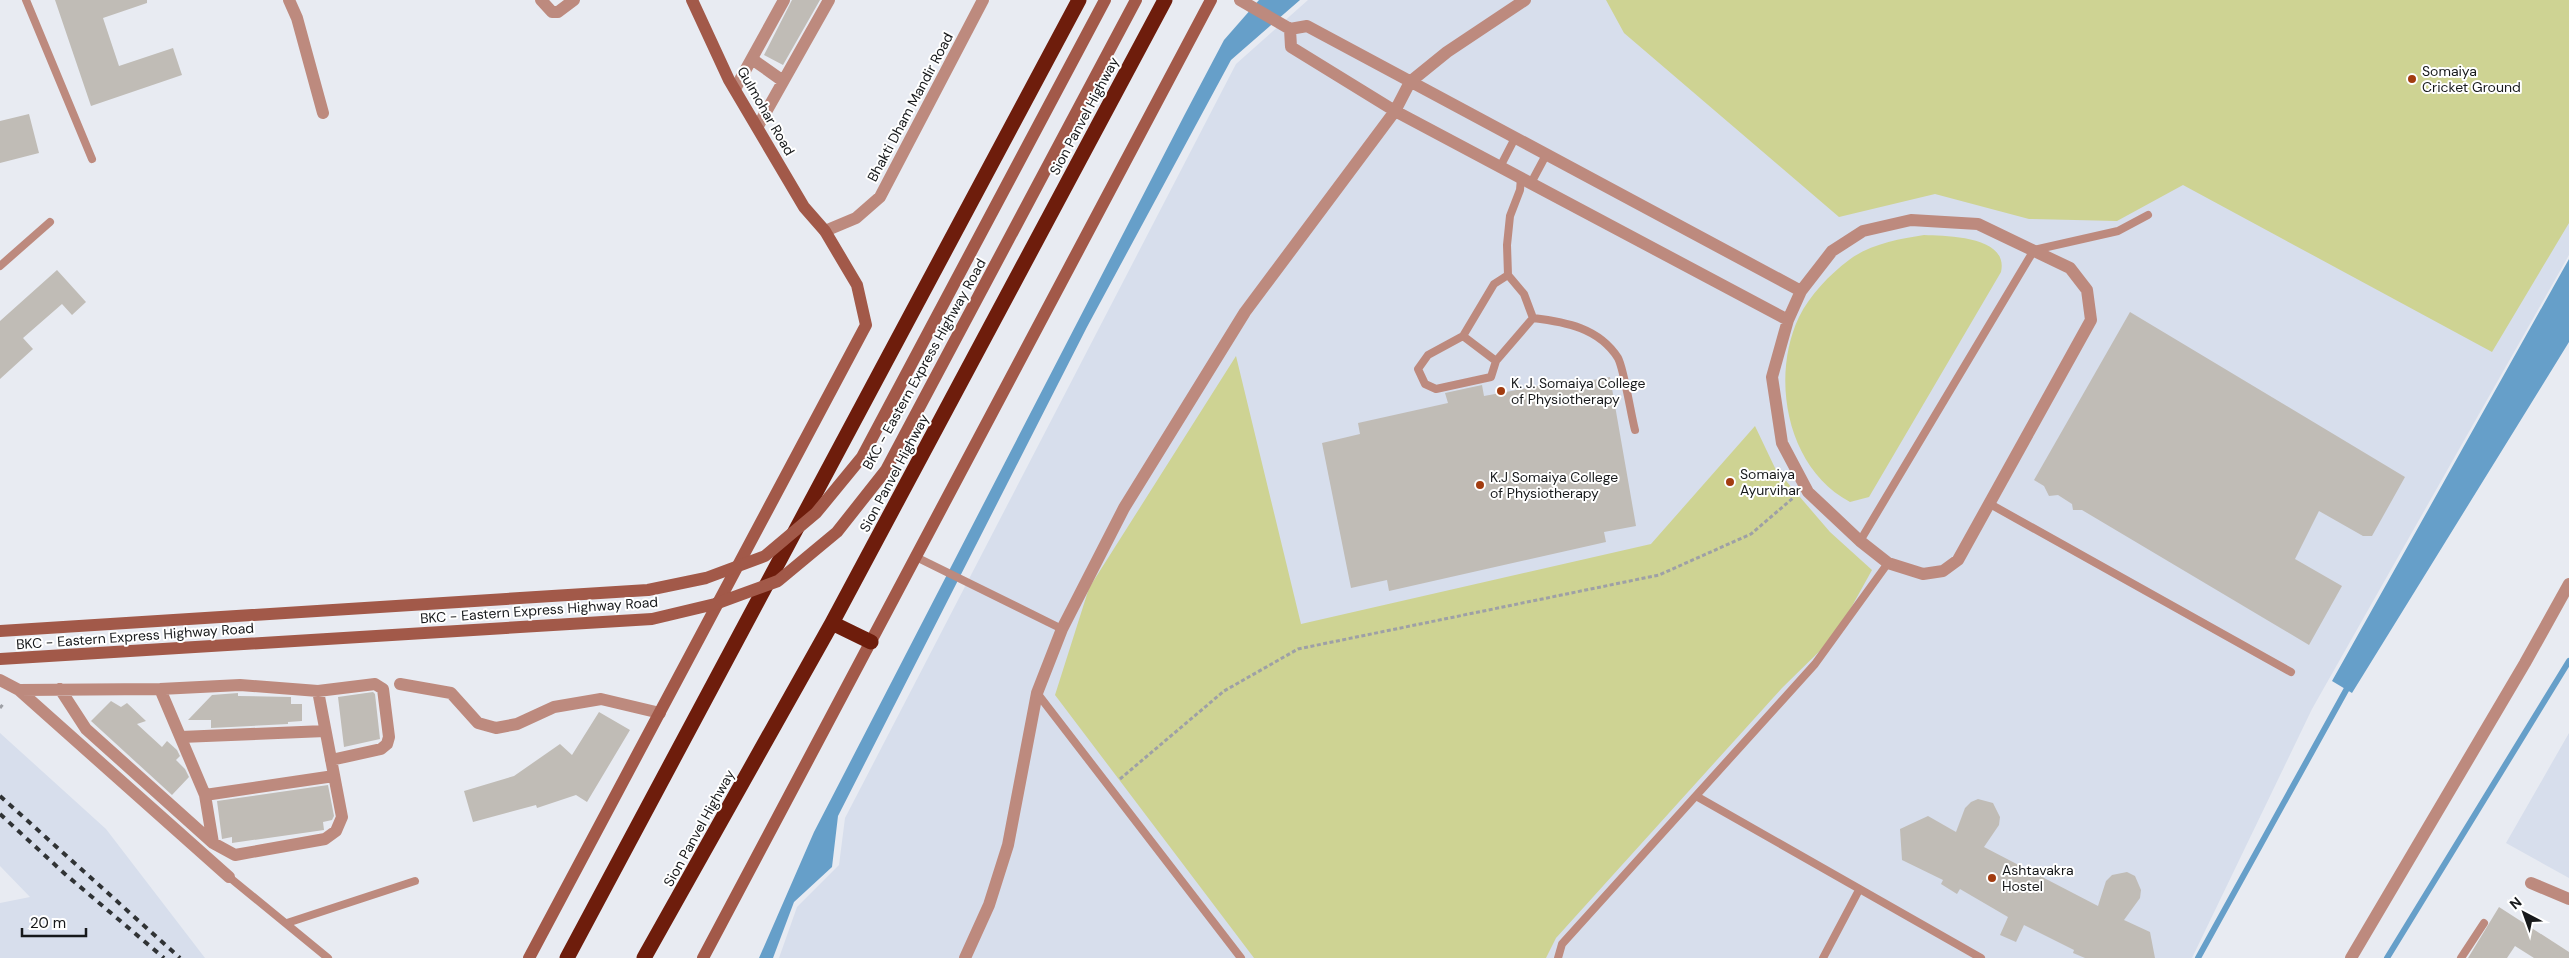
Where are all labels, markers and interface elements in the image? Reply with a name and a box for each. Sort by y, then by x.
street label: Bhakti Dham Mandir Road [863,29,957,185]
street label: Sion Panvel Highway [1045,54,1123,178]
place label: Somaiya Cricket Ground [2422,62,2521,96]
street label: Gulmohar Road [733,63,799,159]
marker: Somaiya Cricket Ground [2406,73,2418,85]
street label: BKC - Eastern Express Highway Road [858,255,990,473]
place label: K. J. Somaiya College of Physiotherapy [1511,374,1645,408]
marker: K. J. Somaiya College of Physiotherapy [1495,385,1507,397]
street label: Sion Panvel Highway [855,411,933,535]
place label: Somaiya Ayurvihar [1740,465,1801,499]
place label: K.J Somaiya College of Physiotherapy [1490,468,1618,502]
marker: Somaiya Ayurvihar [1724,476,1736,488]
marker: K.J Somaiya College of Physiotherapy [1474,479,1486,491]
street label: BKC - Eastern Express Highway Road [419,593,659,627]
street label: BKC - Eastern Express Highway Road [15,619,255,653]
street label: Sion Panvel Highway [659,766,739,890]
place label: Ashtavakra Hostel [2002,861,2074,895]
marker: Ashtavakra Hostel [1986,872,1998,884]
north arrow [2499,888,2549,938]
text: N [2506,893,2525,913]
scale bar [22,906,86,938]
text: 20 m [30,913,66,933]

